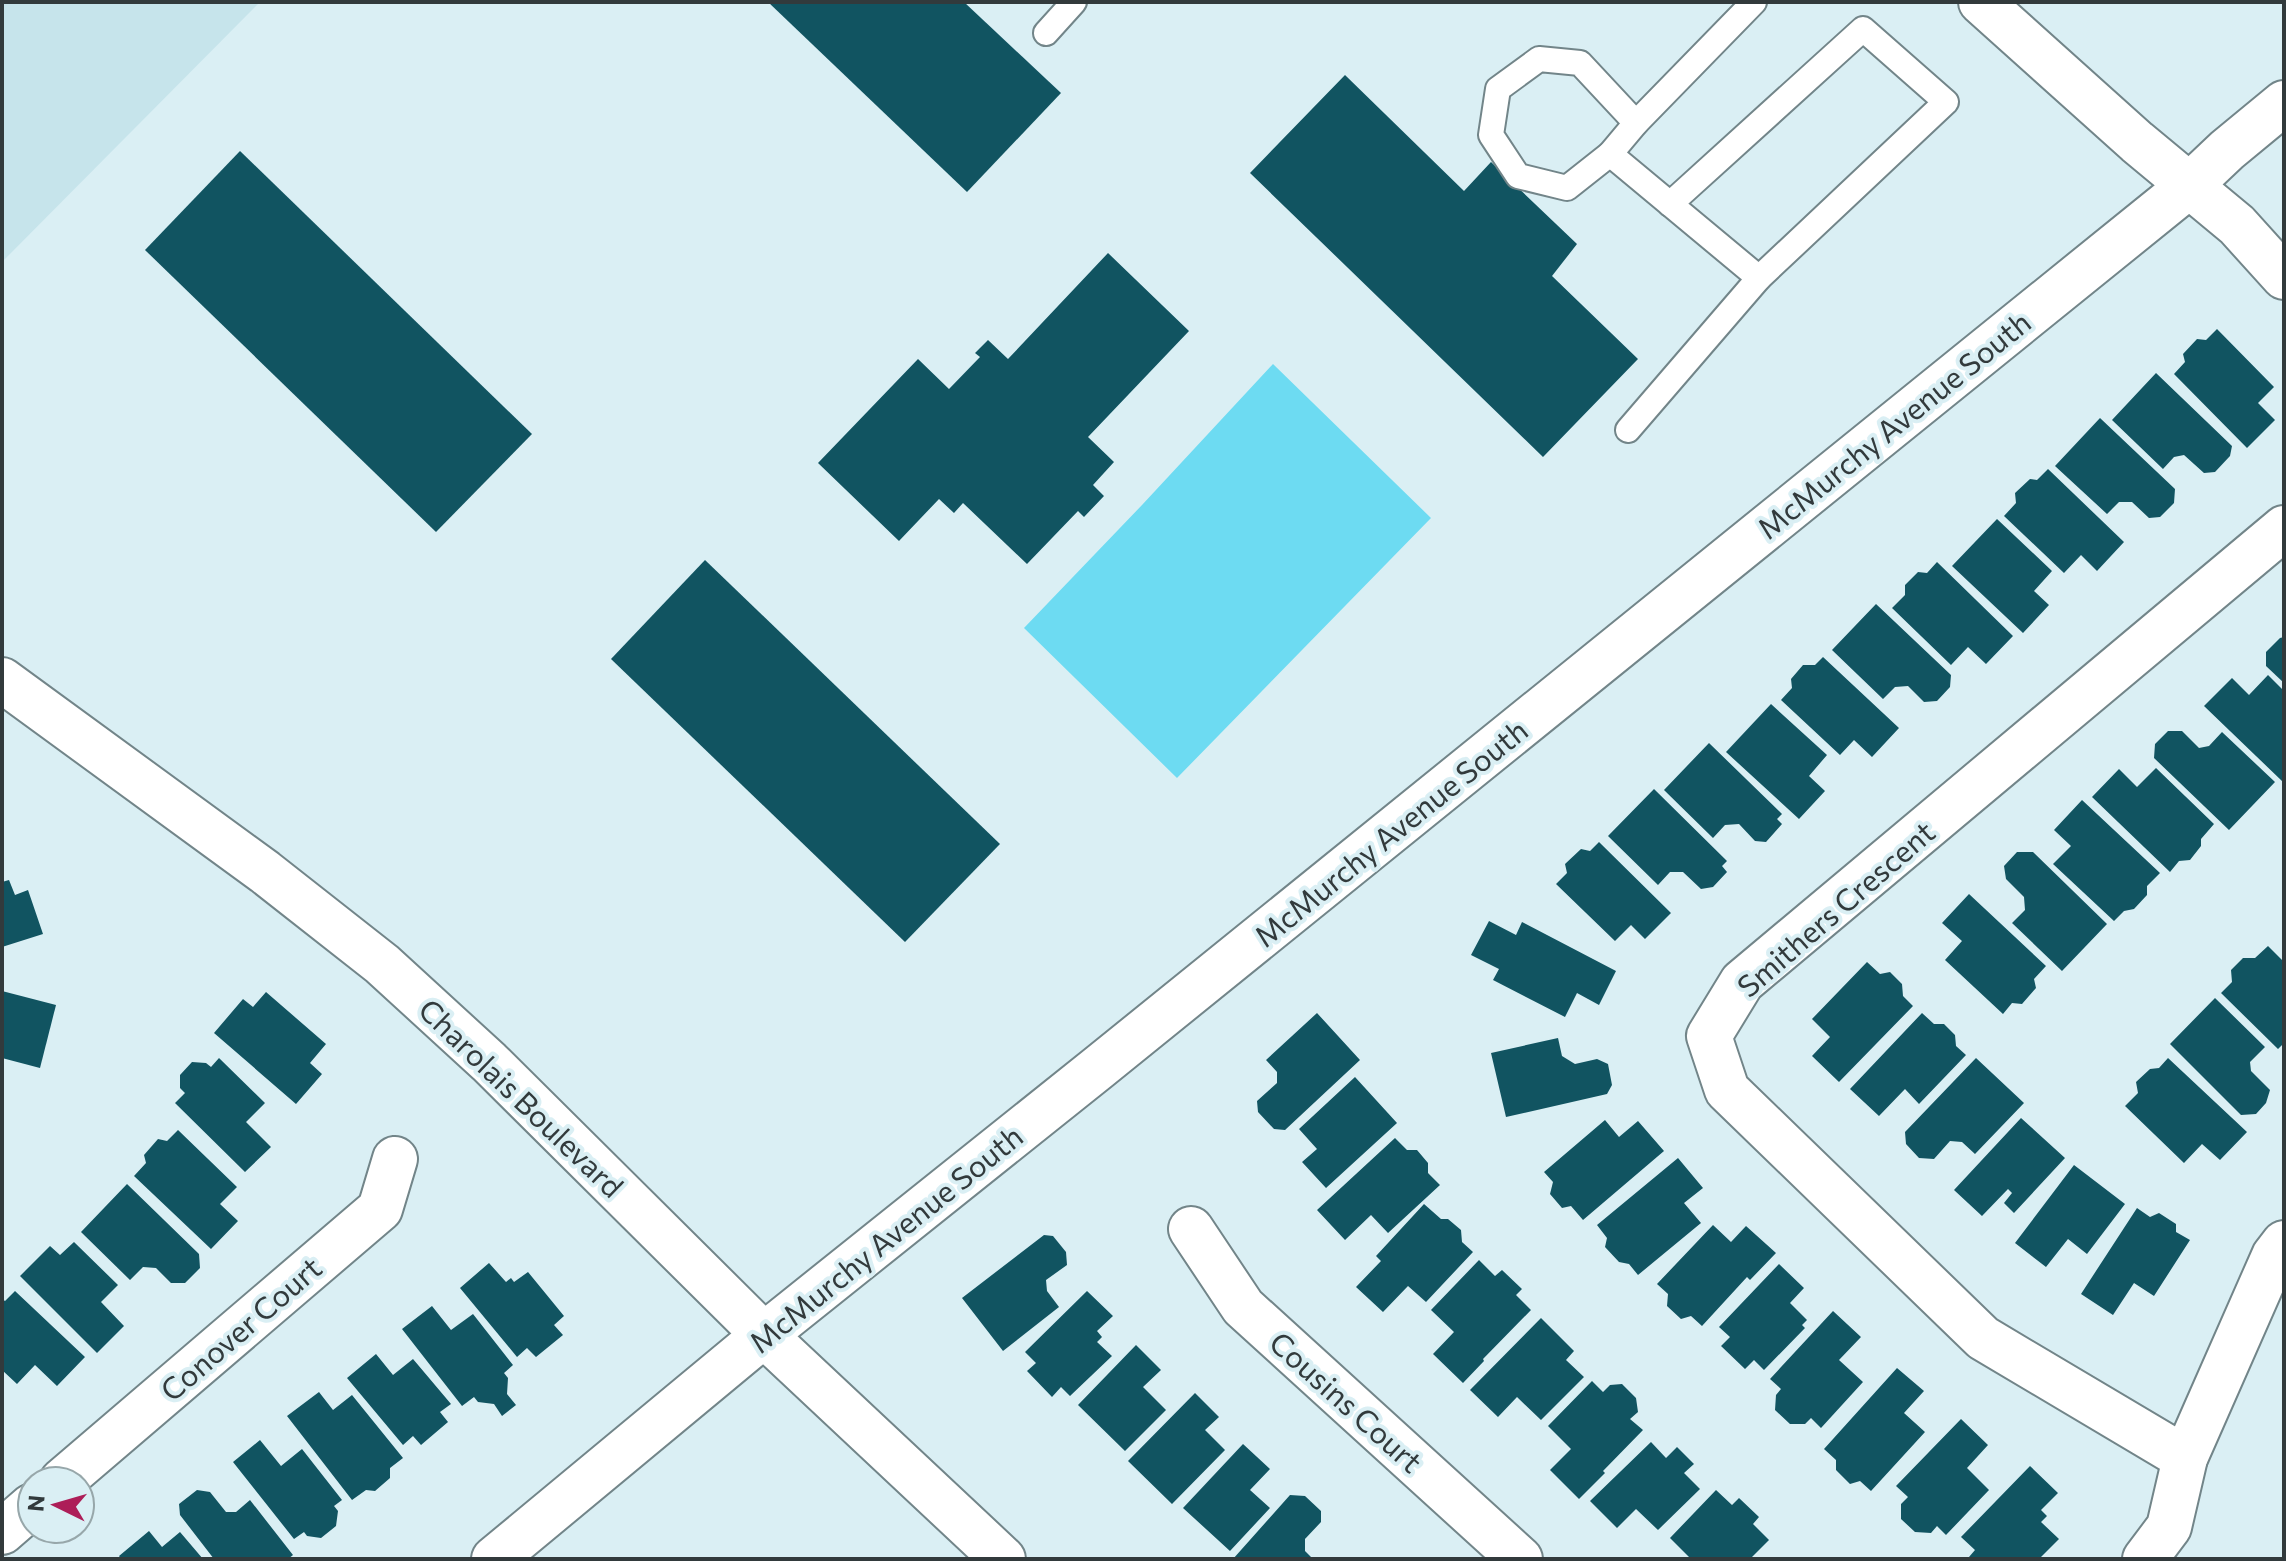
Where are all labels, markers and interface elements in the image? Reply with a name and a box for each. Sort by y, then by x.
street label: McMurchy Avenue South [1749,302,2037,546]
street label: McMurchy Avenue South [1246,710,1534,954]
street label: Smithers Crescent [1729,812,1941,1004]
street label: Charolais Boulevard [412,990,632,1204]
street label: McMurchy Avenue South [741,1116,1029,1360]
street label: Conover Court [152,1248,328,1408]
street label: Cousins Court [1263,1323,1431,1479]
north arrow [16,1465,96,1545]
text: N [21,1494,50,1513]

